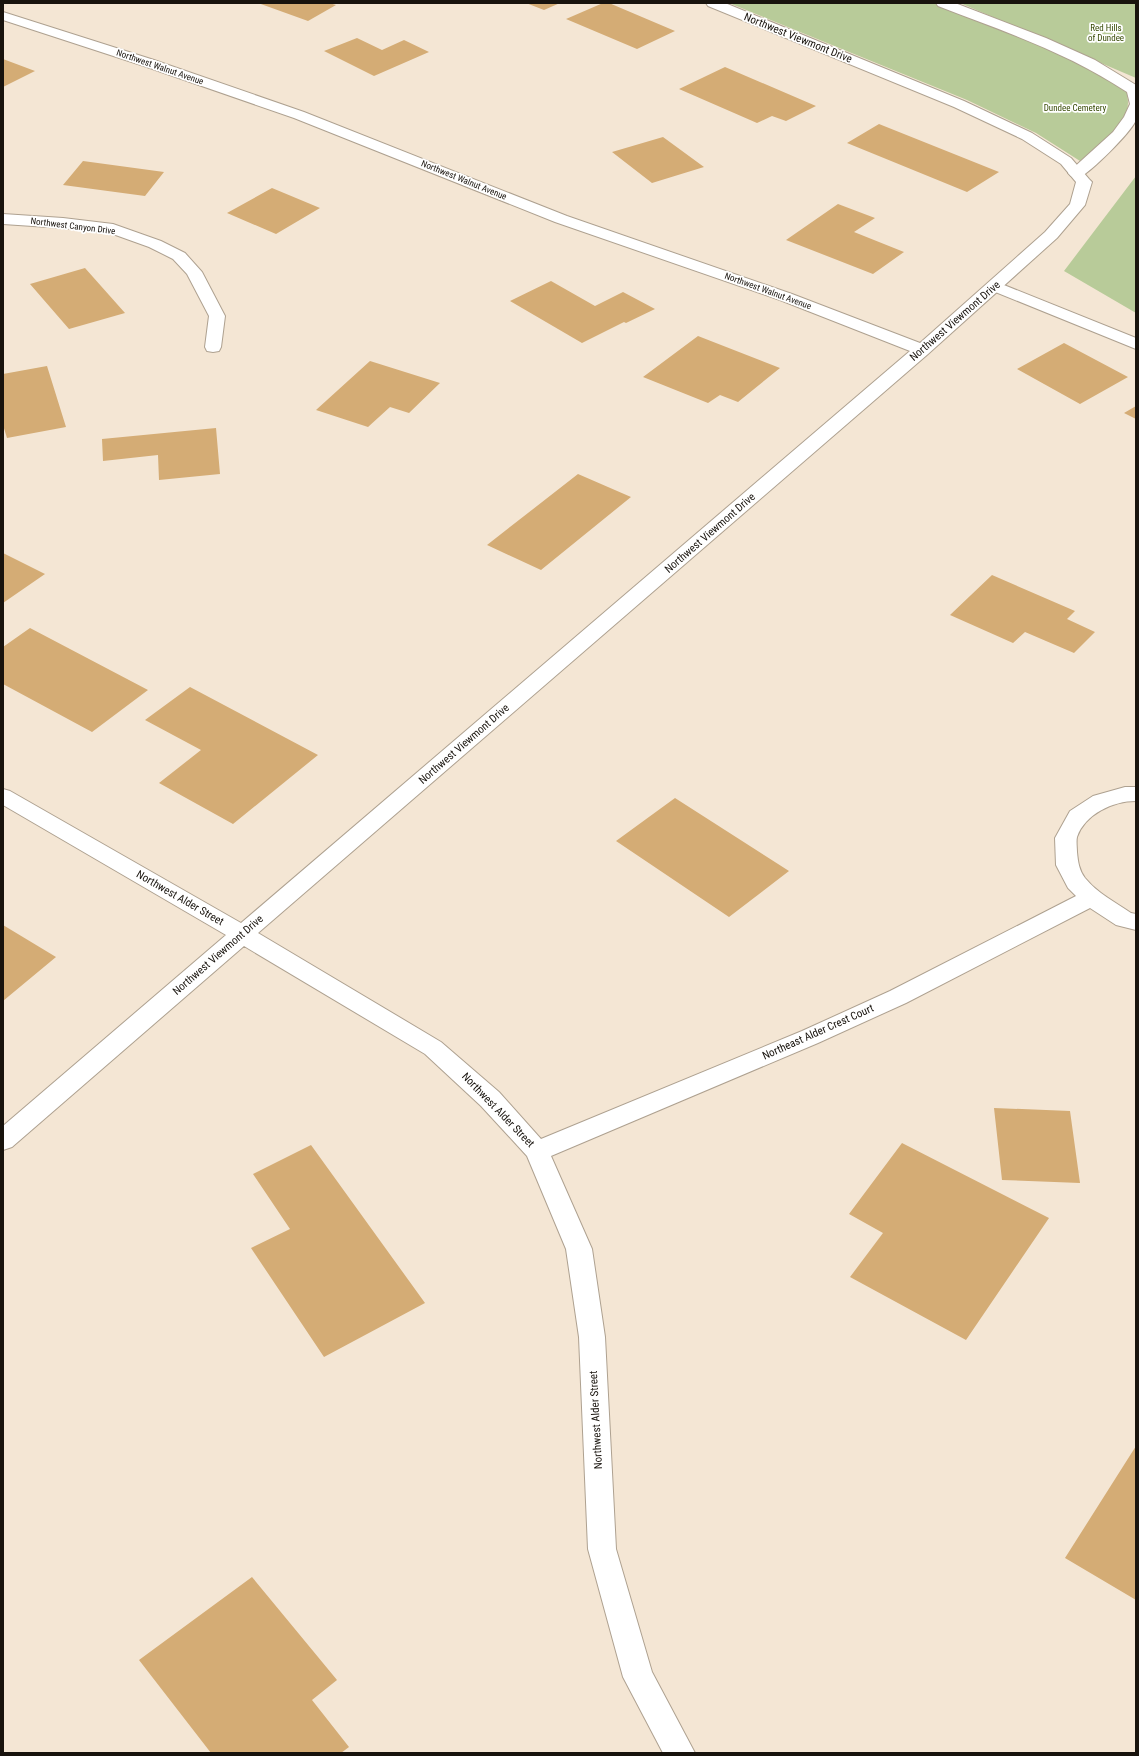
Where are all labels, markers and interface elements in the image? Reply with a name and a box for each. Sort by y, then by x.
street label: Northwest Viewmont Drive [742,10,854,66]
park label: Red Hills of Dundee [1088,23,1124,43]
street label: Northwest Walnut Avenue [115,47,205,87]
park label: Dundee Cemetery [1044,103,1107,113]
street label: Northwest Walnut Avenue [420,158,508,202]
street label: Northwest Canyon Drive [30,216,116,236]
street label: Northwest Walnut Avenue [723,271,813,311]
street label: Northwest Viewmont Drive [907,278,1003,364]
street label: Northwest Viewmont Drive [662,490,758,576]
street label: Northwest Viewmont Drive [416,701,512,787]
street label: Northwest Alder Street [134,868,226,928]
street label: Northwest Viewmont Drive [170,912,266,998]
street label: Northeast Alder Crest Court [760,1002,876,1062]
street label: Northwest Alder Street [459,1070,537,1150]
street label: Northwest Alder Street [587,1370,605,1470]

